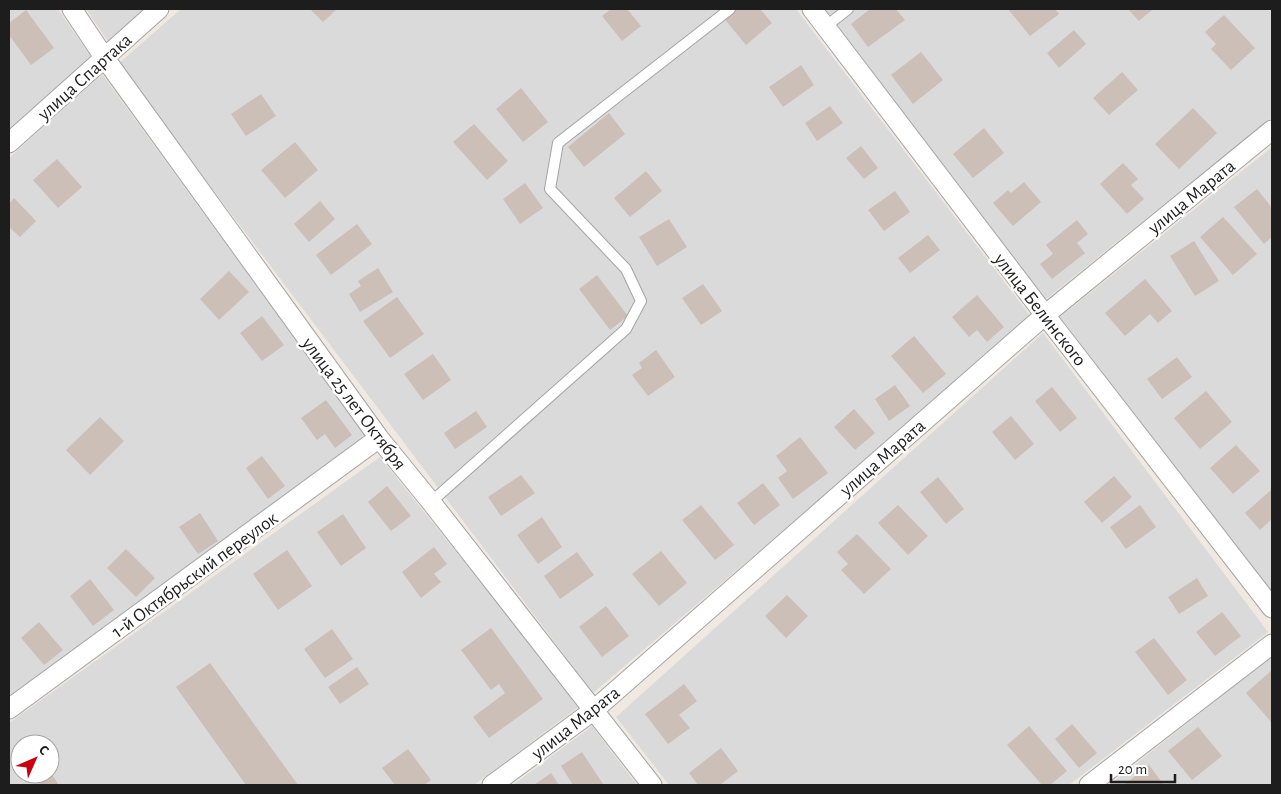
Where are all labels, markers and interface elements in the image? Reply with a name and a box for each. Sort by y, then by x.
street label: улица Спартака [34,30,136,125]
street label: улица Марата [1144,156,1239,239]
street label: улица Белинского [990,249,1089,370]
street label: улица 25 лет Октября [297,334,410,473]
street label: улица Марата [836,416,929,501]
street label: 1-й Октябрьский переулок [108,509,282,642]
street label: улица Марата [527,683,624,764]
north arrow [10,734,60,784]
text: С [36,743,51,758]
scale bar [1111,752,1175,784]
text: 20 m [1118,762,1147,777]

